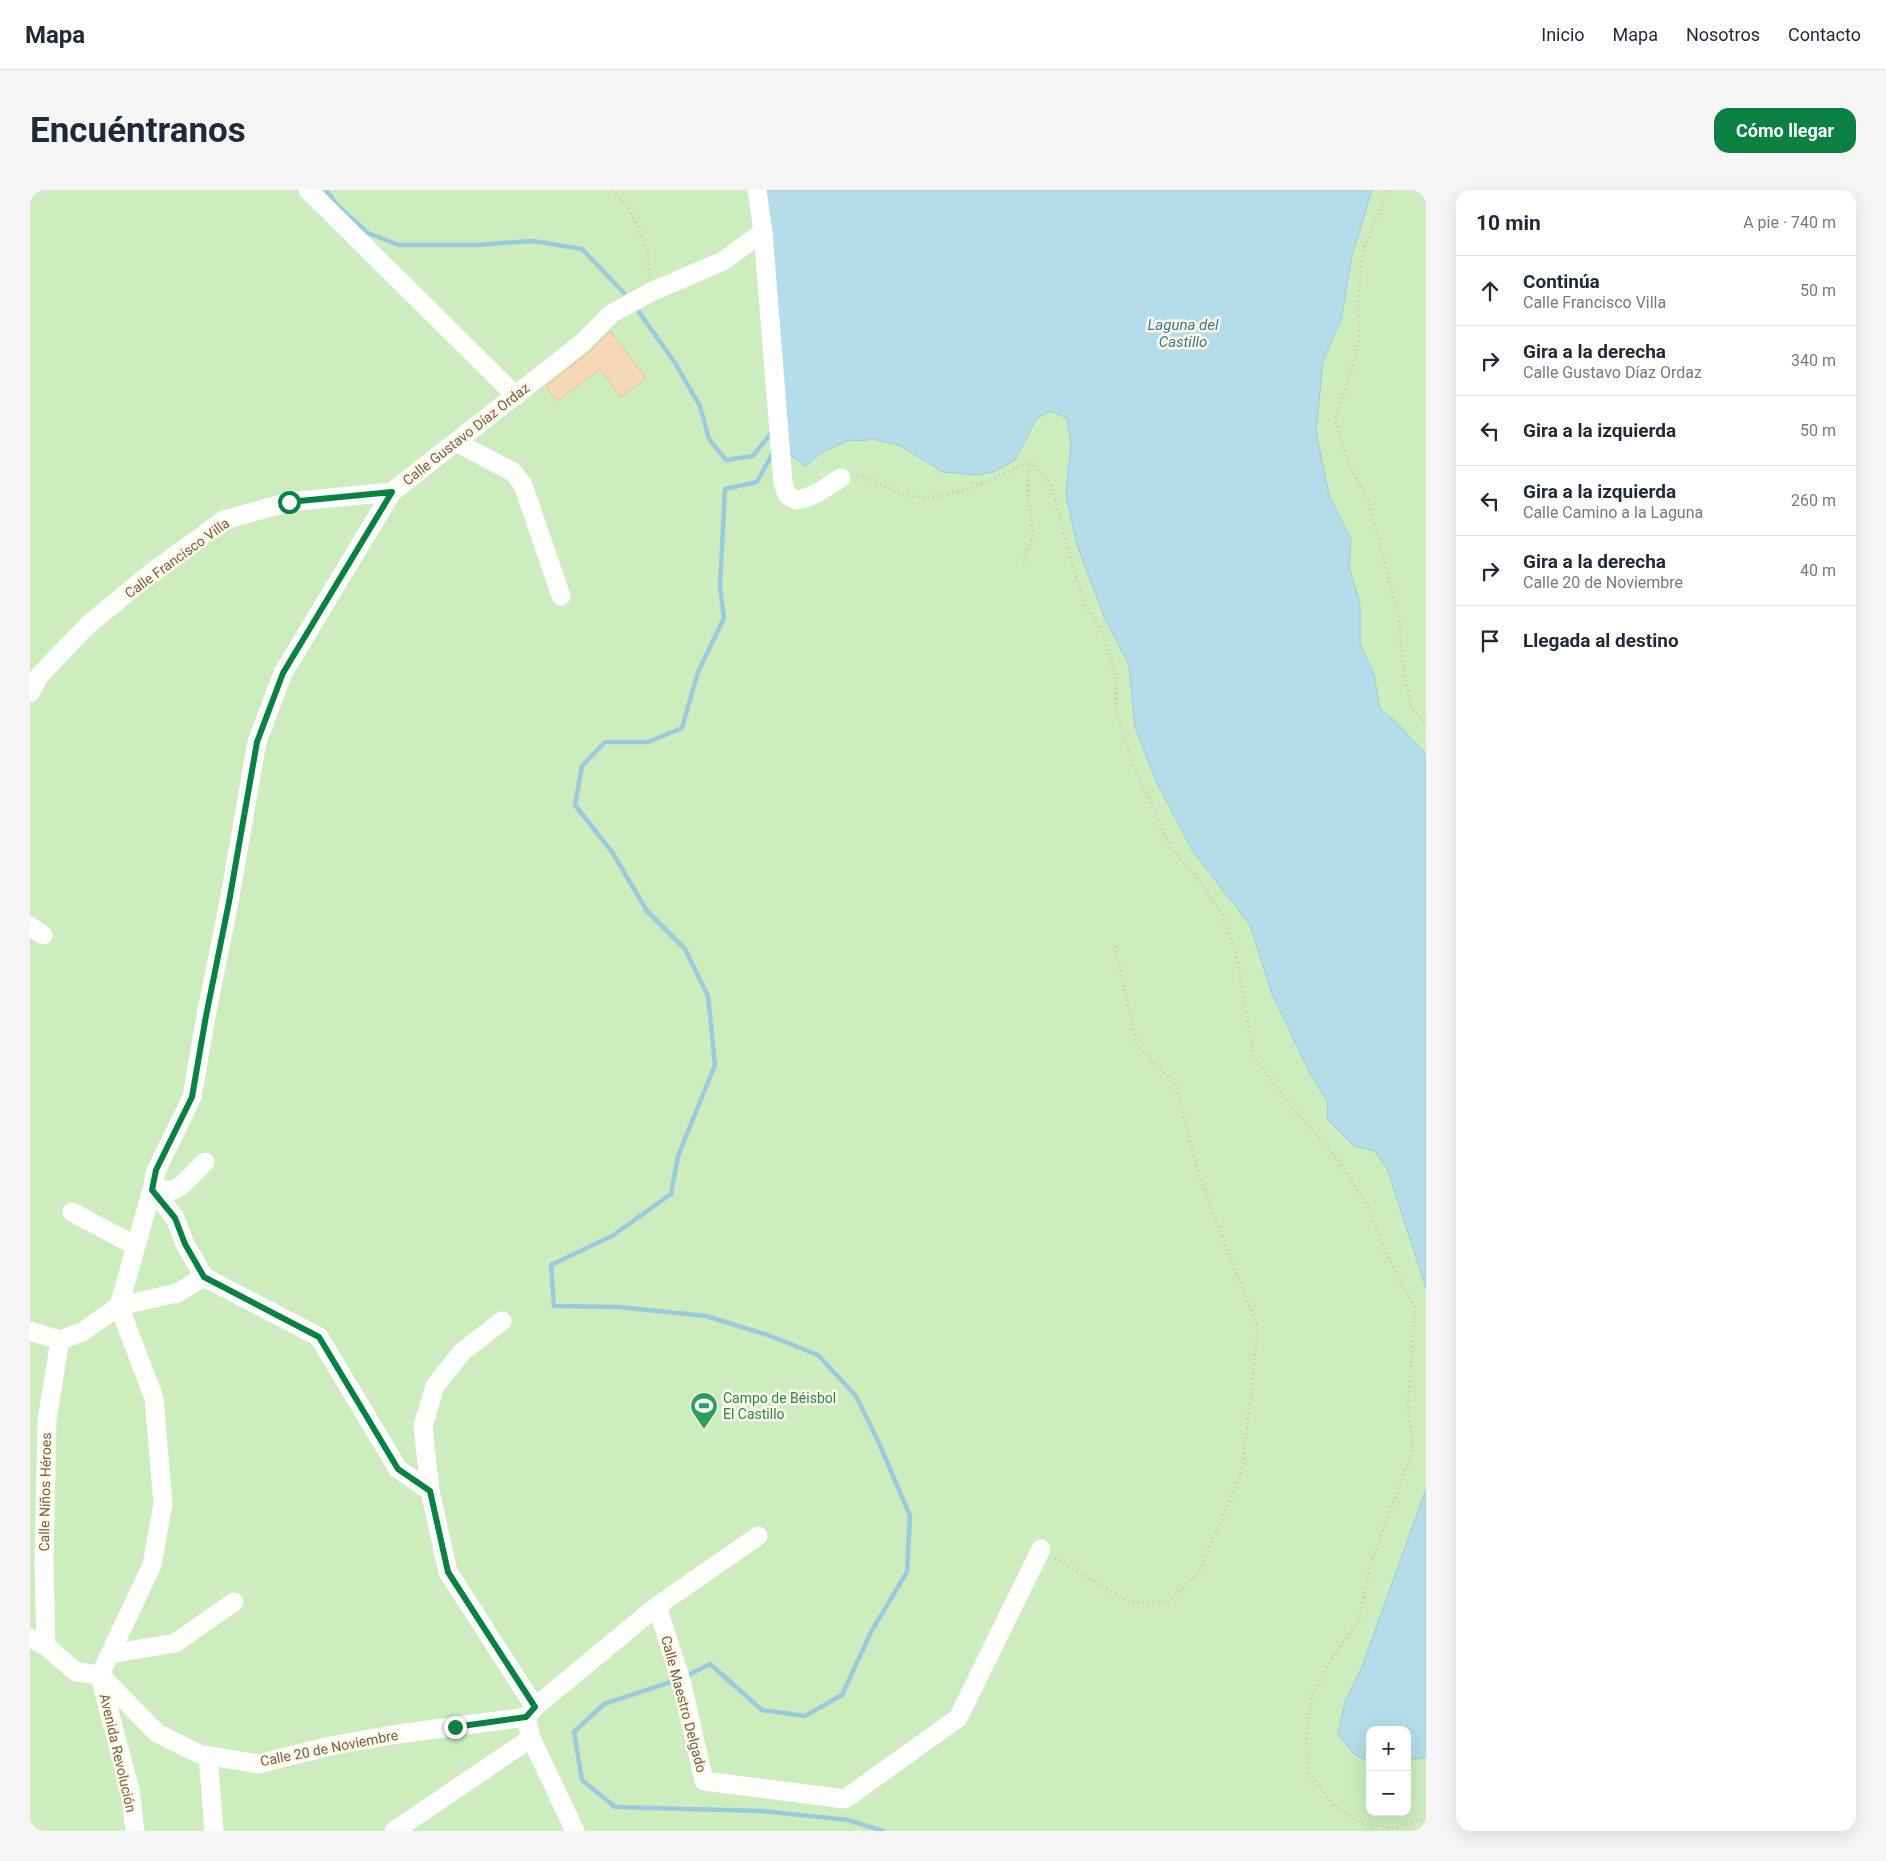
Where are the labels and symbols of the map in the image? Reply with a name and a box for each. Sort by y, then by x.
water label: Laguna del Castillo [1147,316,1219,351]
street label: Calle Gustavo Díaz Ordaz [399,379,533,488]
route start [278,491,301,514]
street label: Calle Francisco Villa [122,515,232,601]
place label: Campo de Béisbol El Castillo [723,1390,836,1422]
sports icon: Campo de Béisbol El Castillo [689,1391,719,1430]
street label: Calle Niños Héroes [36,1432,54,1552]
street label: Calle Maestro Delgado [658,1634,710,1774]
street label: Avenida Revolución [97,1692,139,1814]
route end [444,1716,467,1739]
street label: Calle 20 de Noviembre [259,1727,399,1769]

